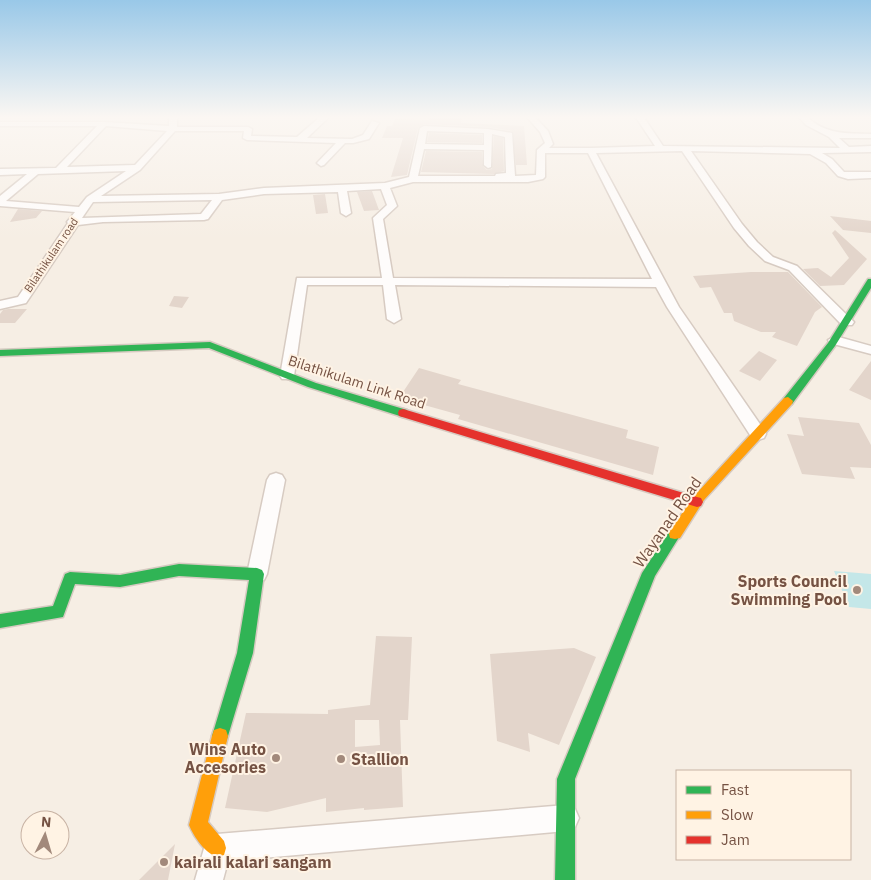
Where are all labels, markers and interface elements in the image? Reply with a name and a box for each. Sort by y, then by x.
street label: Bilathikulam road [21,215,81,295]
street label: Bilathikulam Link Road [286,351,428,413]
street label: Wayanad Road [628,473,706,571]
place label: Sports Council Swimming Pool [731,571,847,609]
marker: Sports Council Swimming Pool [851,584,863,596]
place label: Wins Auto Accesories [184,739,266,777]
place label: Stallion [351,749,409,769]
marker: Wins Auto Accesories [270,752,282,764]
marker: Stallion [335,753,347,765]
legend [676,770,851,860]
text: Fast [721,780,749,799]
text: Slow [721,805,754,824]
north arrow [20,810,70,860]
text: N [40,813,52,831]
text: Jam [721,830,750,849]
place label: kairali kalari sangam [174,852,331,872]
marker: kairali kalari sangam [158,856,170,868]

